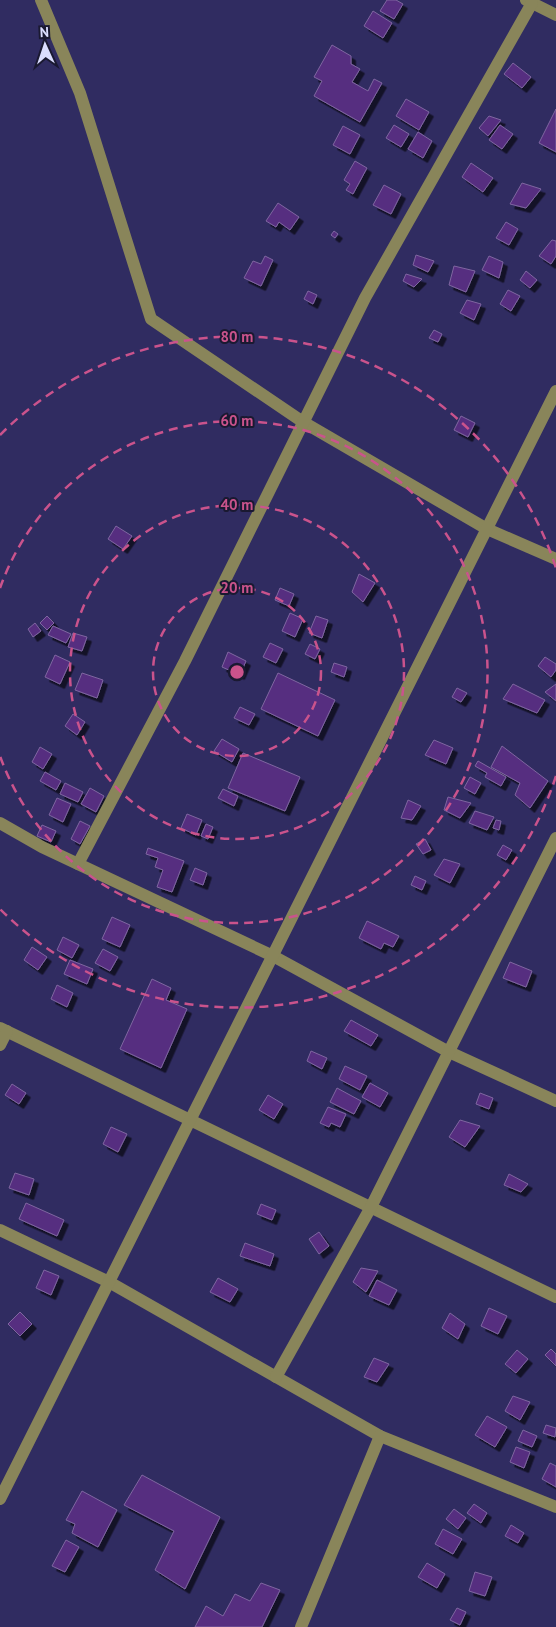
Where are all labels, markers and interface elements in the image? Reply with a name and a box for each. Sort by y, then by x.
north arrow [20,20,70,70]
text: N [39,23,49,41]
text: 80 m [221,327,253,346]
text: 60 m [221,411,253,430]
text: 40 m [221,495,253,514]
text: 20 m [221,578,253,597]
centre of rings [228,663,246,681]

